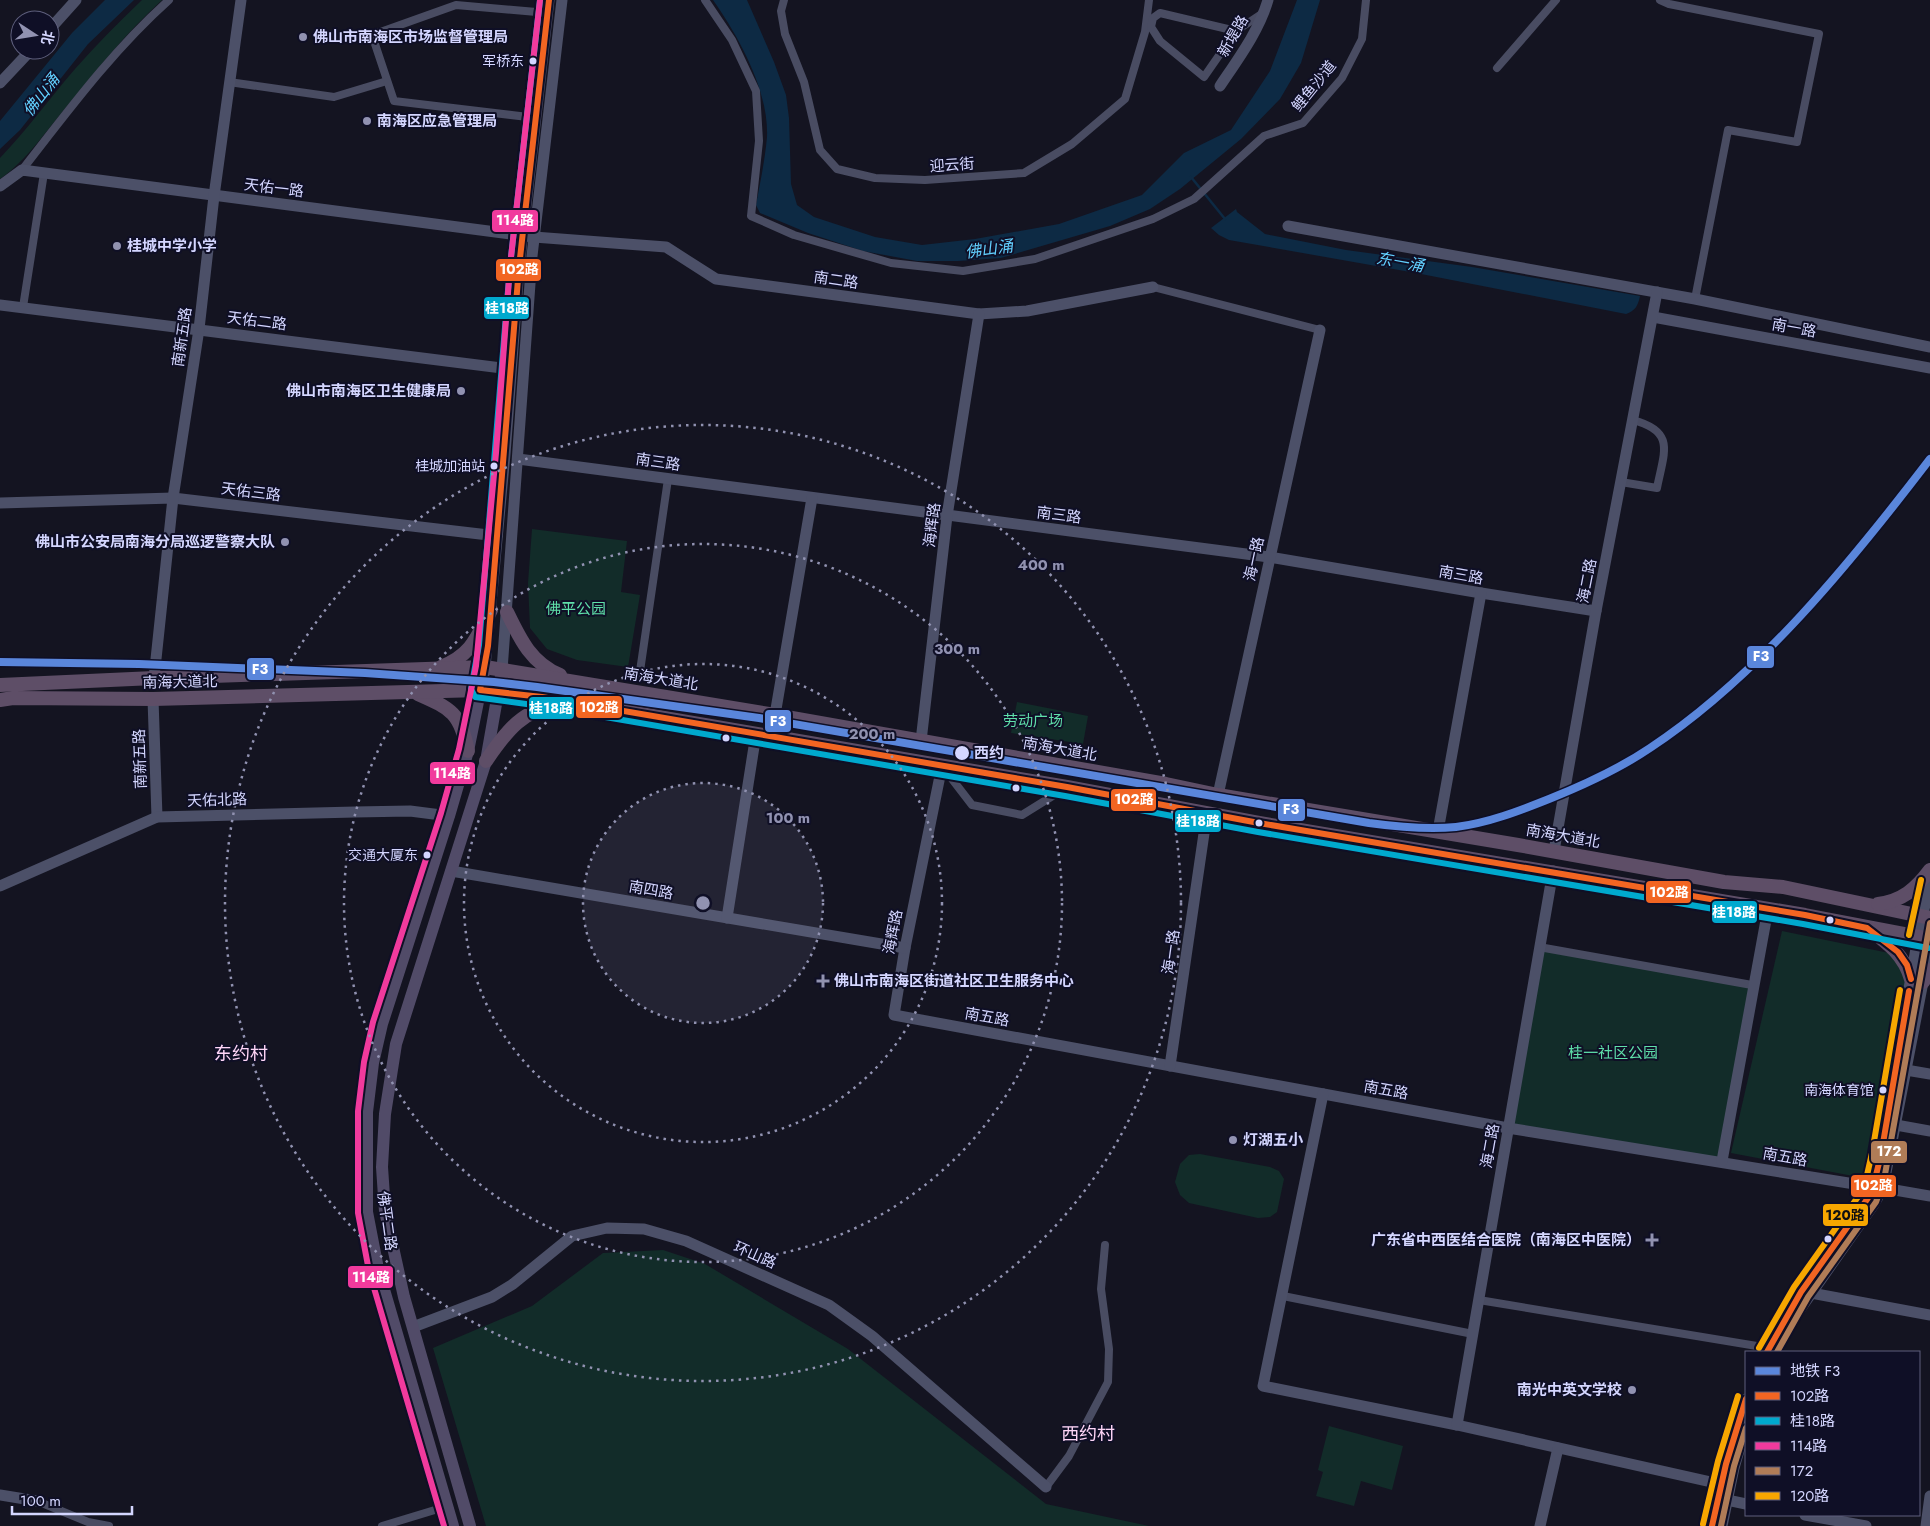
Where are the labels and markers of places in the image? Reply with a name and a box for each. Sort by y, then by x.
place label: 佛山市南海区市场监督管理局 [313,26,508,48]
marker: 佛山市南海区市场监督管理局 [297,31,309,43]
place label: 军桥东 [482,51,524,71]
marker: 军桥东 [528,56,538,66]
place label: 南海区应急管理局 [377,110,497,132]
marker: 南海区应急管理局 [361,115,373,127]
place label: 桂城中学小学 [127,235,217,257]
marker: 桂城中学小学 [111,240,123,252]
place label: 佛山市南海区卫生健康局 [286,380,451,402]
marker: 佛山市南海区卫生健康局 [455,385,467,397]
place label: 桂城加油站 [415,456,485,476]
marker: 桂城加油站 [489,461,499,471]
place label: 佛山市公安局南海分局巡逻警察大队 [35,531,275,553]
marker: 佛山市公安局南海分局巡逻警察大队 [279,536,291,548]
unlabelled marker [721,733,731,743]
place label: 西约 [974,742,1004,764]
marker: 西约 [953,744,971,762]
unlabelled marker [1011,783,1021,793]
unlabelled marker [1254,818,1264,828]
place label: 交通大厦东 [348,845,418,865]
marker: 交通大厦东 [422,850,432,860]
centre of rings [694,894,712,912]
unlabelled marker [1825,915,1835,925]
place label: 佛山市南海区街道社区卫生服务中心 [834,970,1074,992]
marker: 佛山市南海区街道社区卫生服务中心 [816,974,830,988]
place label: 南海体育馆 [1804,1080,1874,1100]
marker: 南海体育馆 [1878,1085,1888,1095]
place label: 灯湖五小 [1243,1129,1304,1151]
marker: 灯湖五小 [1227,1134,1239,1146]
place label: 广东省中西医结合医院（南海区中医院） [1371,1229,1641,1251]
marker: 广东省中西医结合医院（南海区中医院） [1645,1233,1659,1247]
unlabelled marker [1823,1234,1833,1244]
place label: 南光中英文学校 [1517,1379,1622,1401]
marker: 南光中英文学校 [1626,1384,1638,1396]

